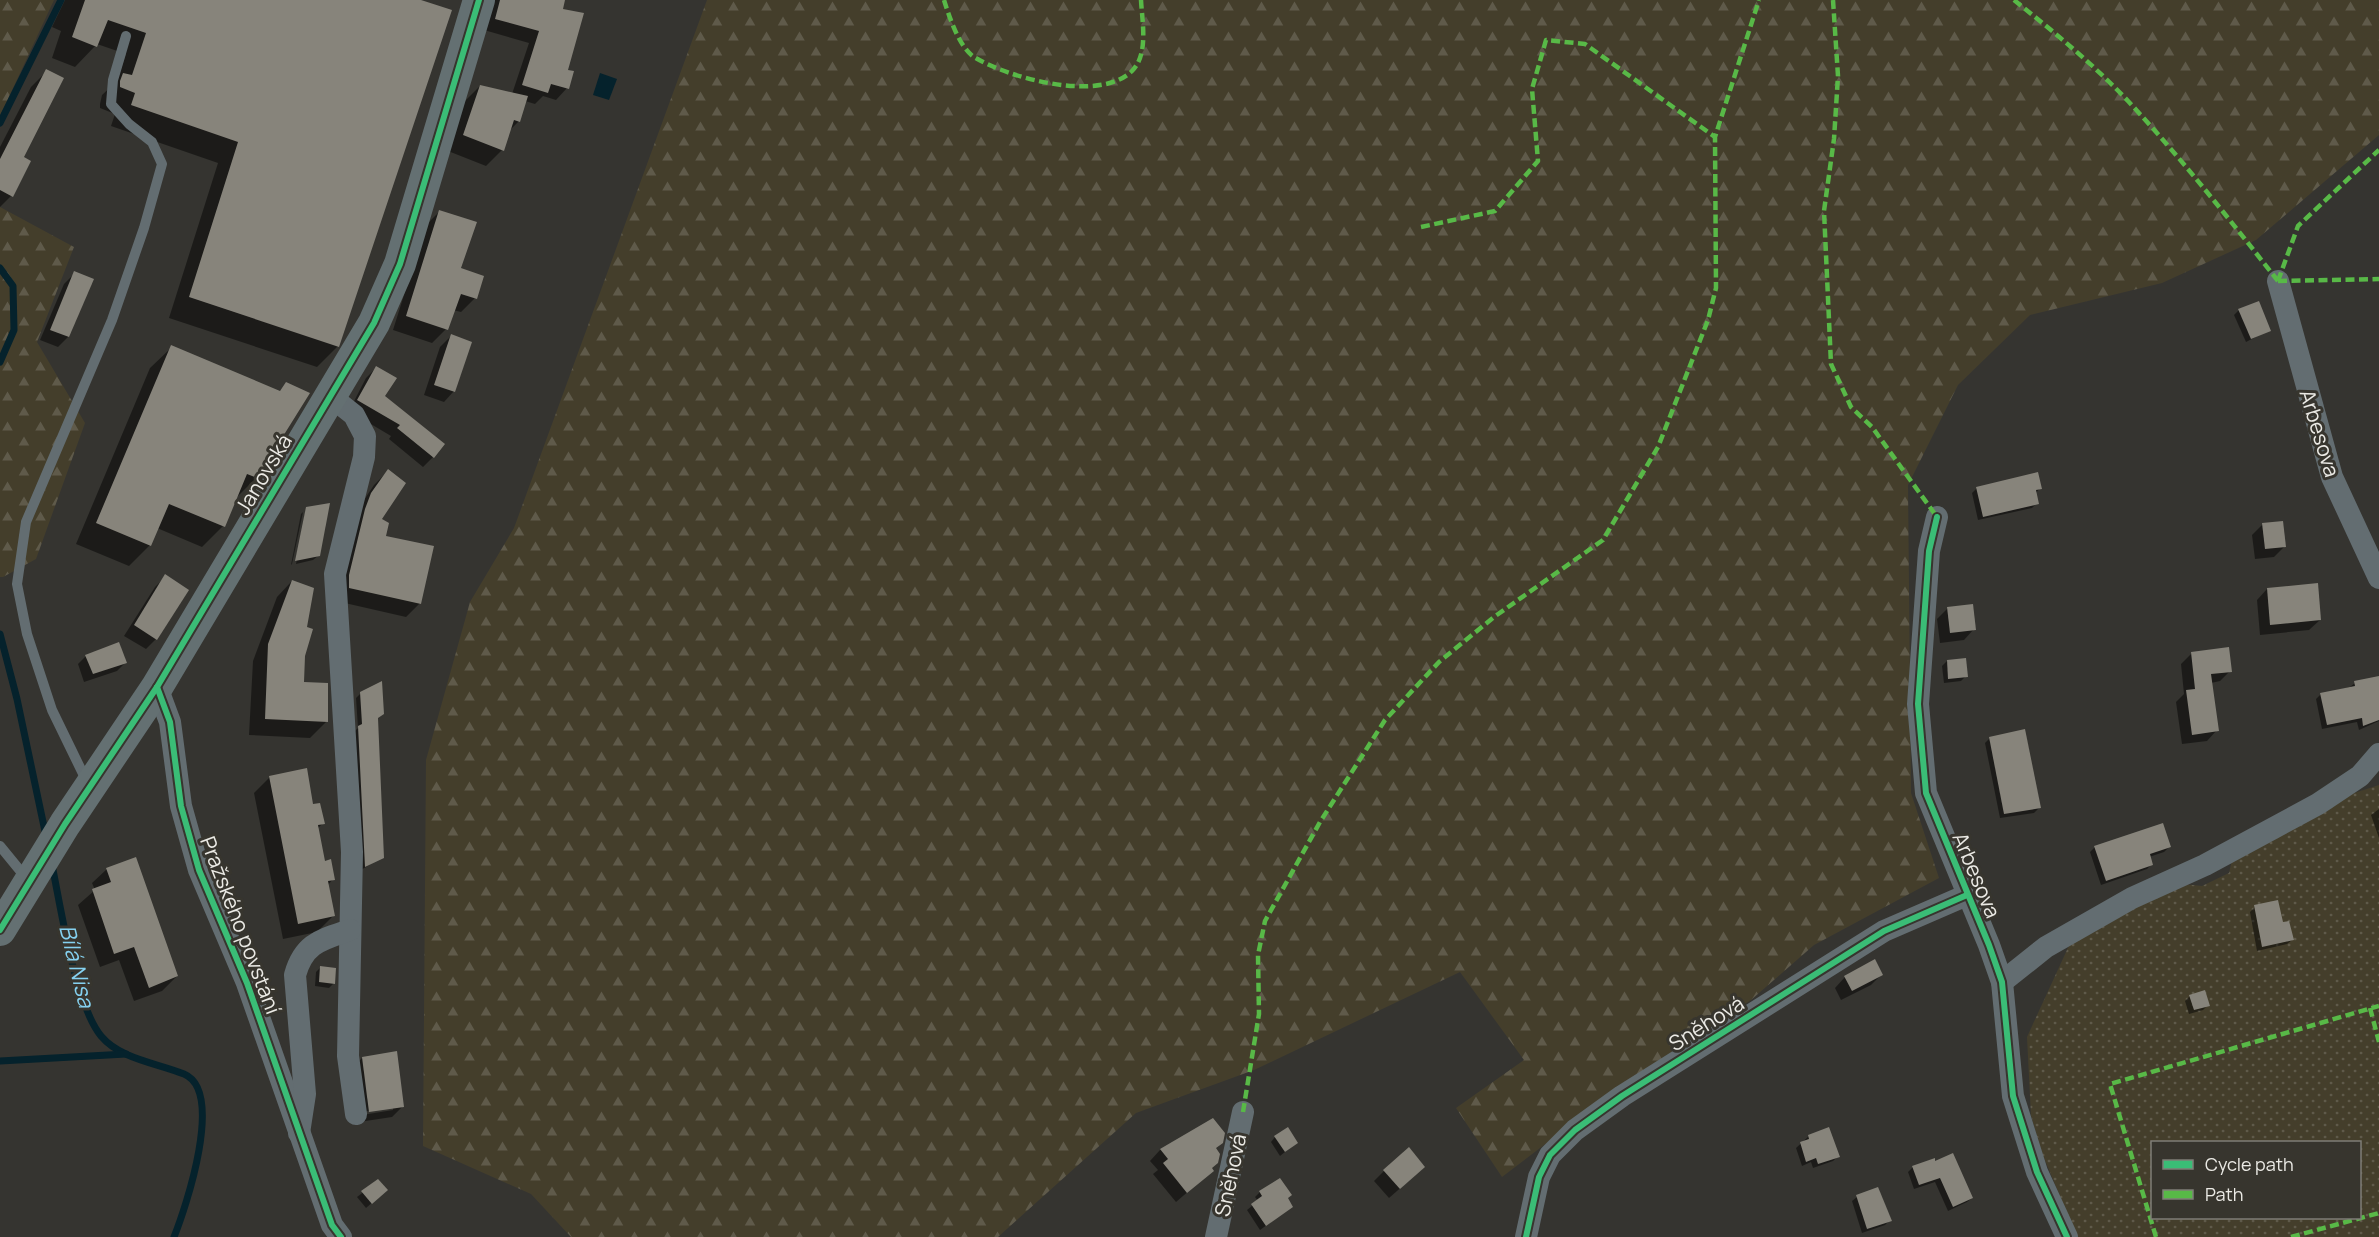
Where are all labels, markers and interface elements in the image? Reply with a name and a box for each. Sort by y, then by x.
street label: Arbesova [2293,386,2347,480]
street label: Janovská [228,429,298,519]
street label: Arbesova [1946,828,2008,922]
street label: Pražského povstání [194,832,288,1018]
water label: Bílá Nisa [52,921,102,1012]
street label: Sněhová [1663,989,1749,1057]
street label: Sněhová [1208,1131,1252,1219]
legend [2151,1141,2361,1219]
text: Cycle path [2205,1152,2294,1176]
text: Path [2205,1182,2243,1206]

